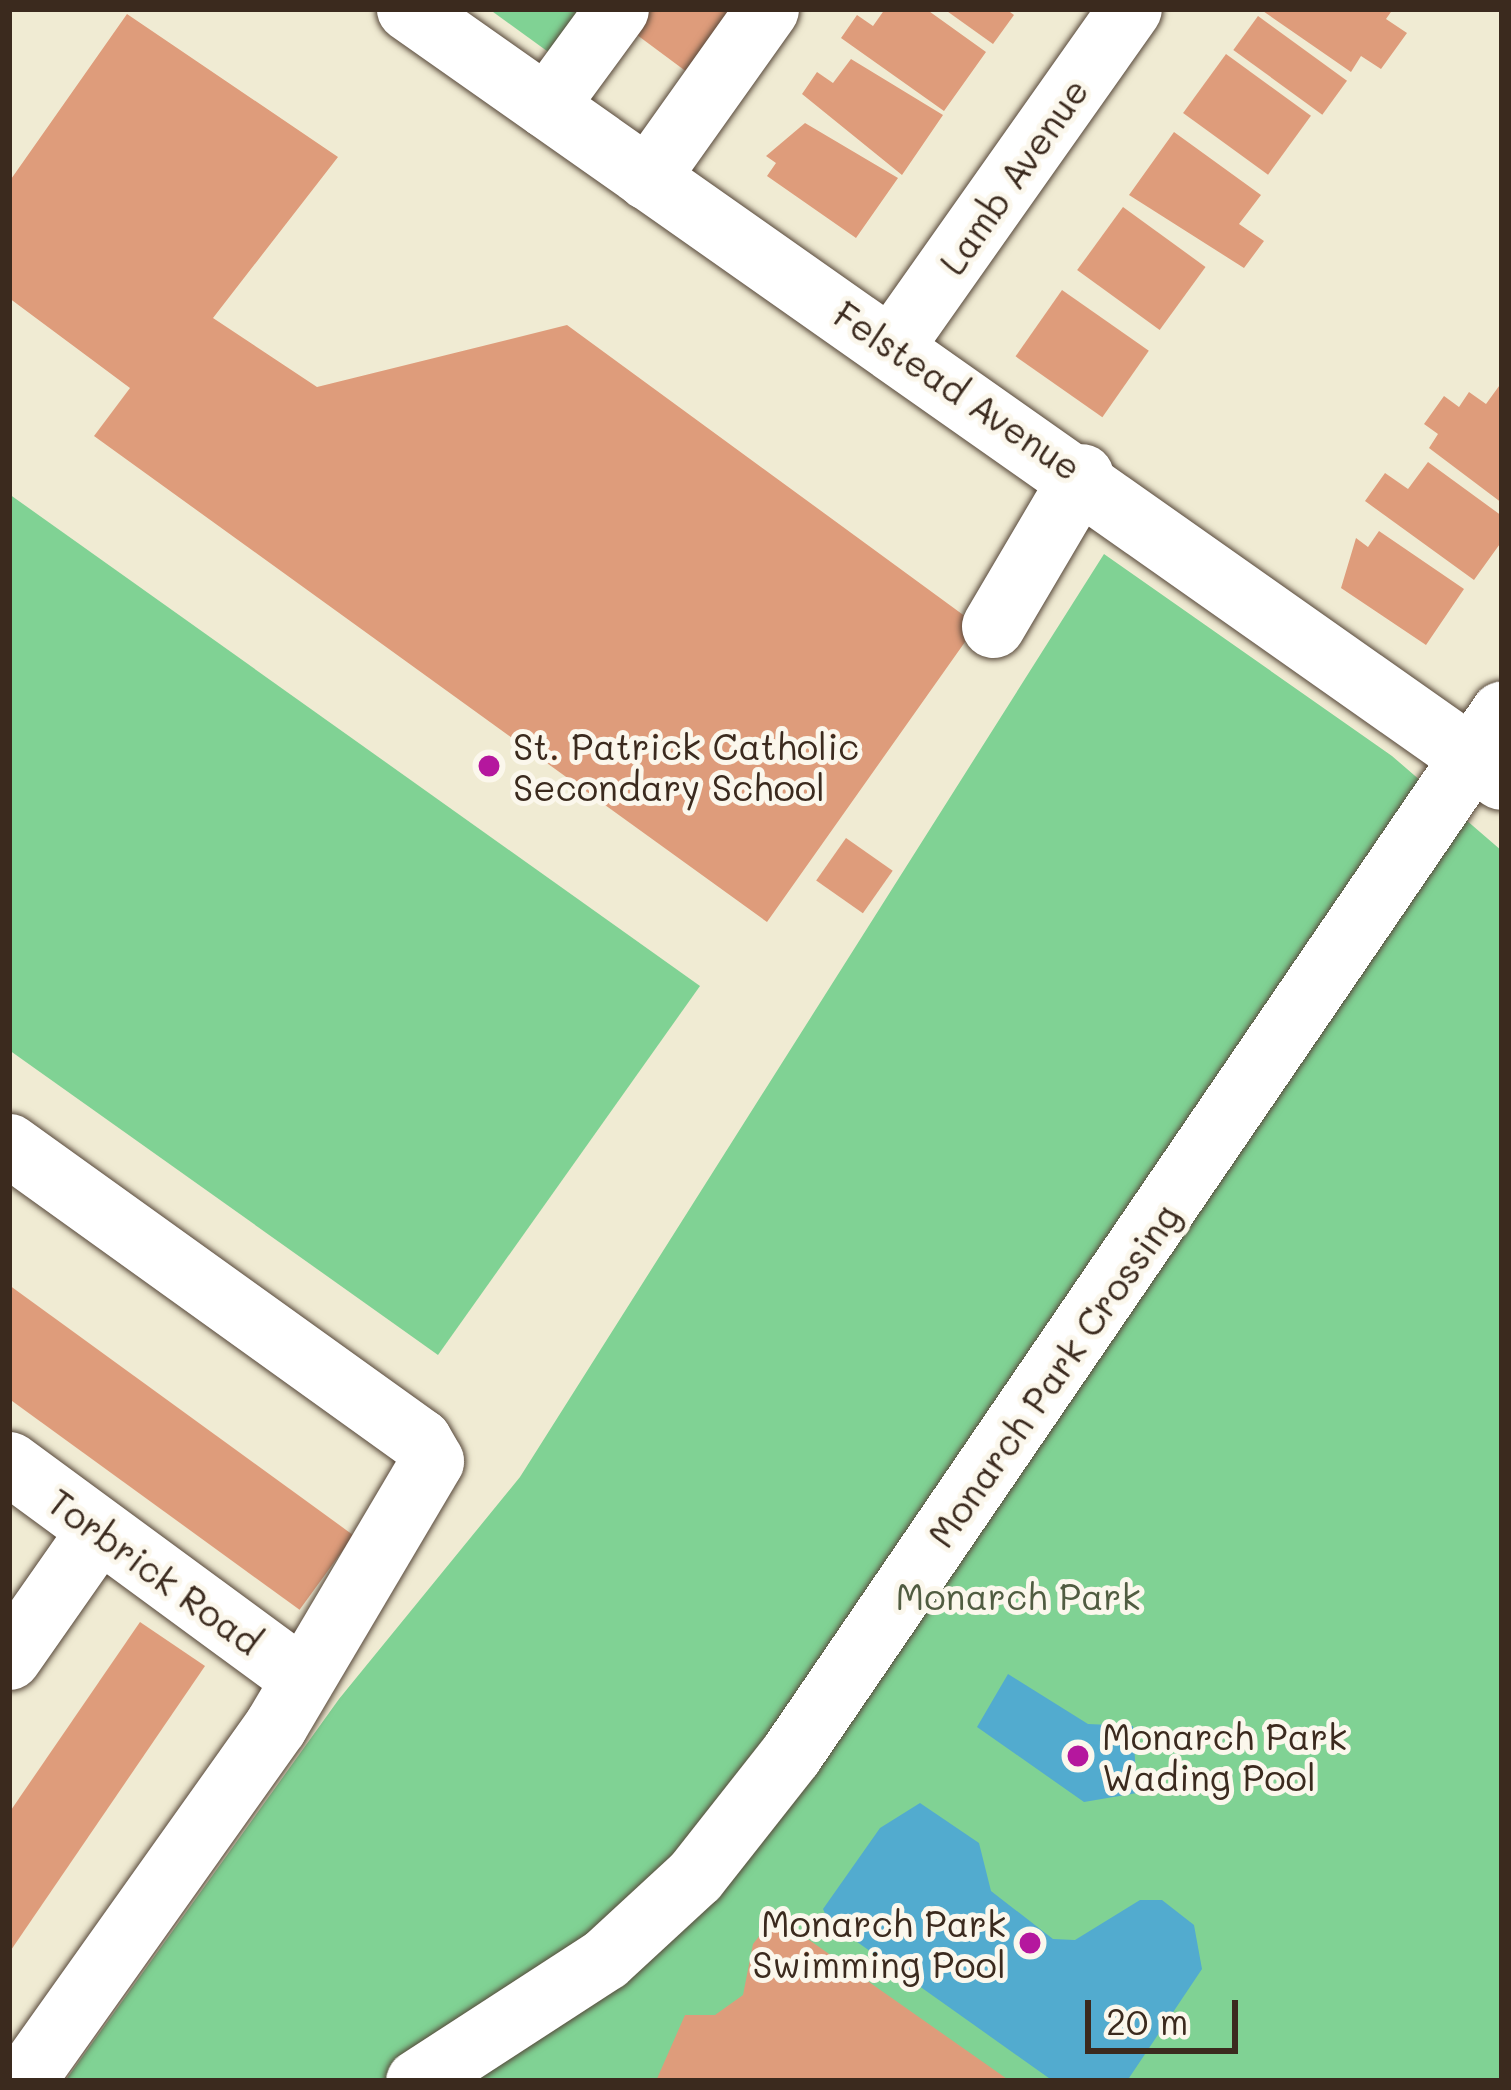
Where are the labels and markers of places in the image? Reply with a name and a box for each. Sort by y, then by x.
place label: St. Patrick Catholic Secondary School [513,723,859,808]
marker: St. Patrick Catholic Secondary School [476,753,502,779]
place label: Monarch Park Wading Pool [1102,1713,1347,1798]
marker: Monarch Park Wading Pool [1065,1743,1091,1769]
place label: Monarch Park Swimming Pool [752,1900,1006,1985]
marker: Monarch Park Swimming Pool [1017,1930,1043,1956]

